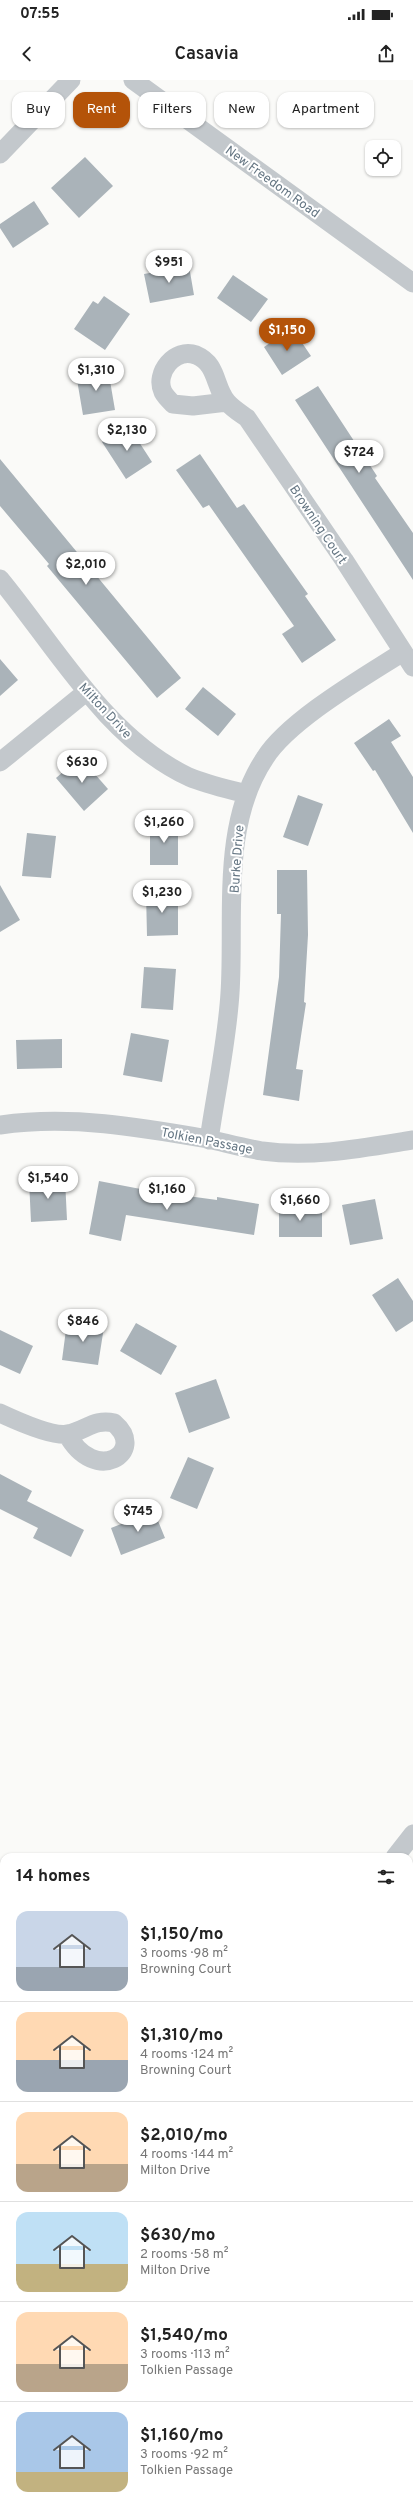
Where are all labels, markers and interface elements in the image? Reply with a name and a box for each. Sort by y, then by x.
text: 07:55 [20,5,60,24]
icon: back [16,43,38,65]
text: Casavia [174,43,239,66]
icon: share [375,43,397,65]
chip: Buy [12,92,65,128]
chip: Rent [73,92,130,128]
chip: Filters [138,92,206,128]
chip: New [214,92,269,128]
chip: Apartment [277,92,374,128]
map controls [365,140,401,176]
button: locate [365,140,401,176]
street label: New Freedom Road [222,143,322,222]
pin: $951 [145,250,193,284]
text: $951 [155,255,183,271]
pin: $1,150 [254,318,320,352]
text: $1,150 [268,323,306,339]
pin: $1,310 [63,358,129,392]
text: $1,310 [77,363,115,379]
pin: $2,130 [94,418,160,452]
text: $2,130 [107,423,147,439]
pin: $724 [335,440,383,474]
text: $724 [344,445,374,461]
street label: Browning Court [285,483,350,568]
pin: $2,010 [53,552,119,586]
text: $2,010 [65,557,107,573]
street label: Milton Drive [75,680,134,743]
pin: $630 [58,750,106,784]
text: $630 [66,755,98,771]
pin: $1,260 [131,810,197,844]
text: $1,260 [144,815,184,831]
street label: Burke Drive [228,825,248,894]
pin: $1,230 [129,880,195,914]
text: $1,230 [142,885,182,901]
street label: Tolkien Passage [159,1125,254,1159]
pin: $1,540 [15,1166,81,1200]
text: $1,540 [27,1171,69,1187]
pin: $1,160 [134,1177,200,1211]
text: $1,160 [148,1182,186,1198]
pin: $1,660 [267,1188,333,1222]
text: $1,660 [280,1193,320,1209]
pin: $846 [59,1309,107,1343]
text: $846 [67,1314,99,1330]
pin: $745 [114,1499,162,1533]
text: $745 [123,1504,153,1520]
text: 14 homes [16,1866,90,1888]
icon: filters [375,1866,397,1888]
text: $1,150/mo [140,1924,223,1946]
icon: home [48,1927,96,1975]
text: 3 rooms · 98 m² [140,1946,228,1962]
text: Browning Court [140,1962,232,1978]
text: $1,310/mo [140,2025,223,2047]
icon: home [48,2028,96,2076]
text: 4 rooms · 124 m² [140,2047,233,2063]
text: Browning Court [140,2063,232,2079]
text: $2,010/mo [140,2125,228,2147]
icon: home [48,2128,96,2176]
text: 4 rooms · 144 m² [140,2147,233,2163]
text: Milton Drive [140,2163,210,2179]
text: $630/mo [140,2225,215,2247]
icon: home [48,2228,96,2276]
text: 2 rooms · 58 m² [140,2247,228,2263]
text: Milton Drive [140,2263,210,2279]
text: $1,540/mo [140,2325,228,2347]
icon: home [48,2328,96,2376]
text: 3 rooms · 113 m² [140,2347,230,2363]
text: Tolkien Passage [140,2363,233,2379]
text: $1,160/mo [140,2425,223,2447]
icon: home [48,2428,96,2476]
text: 3 rooms · 92 m² [140,2447,228,2463]
text: Tolkien Passage [140,2463,233,2479]

